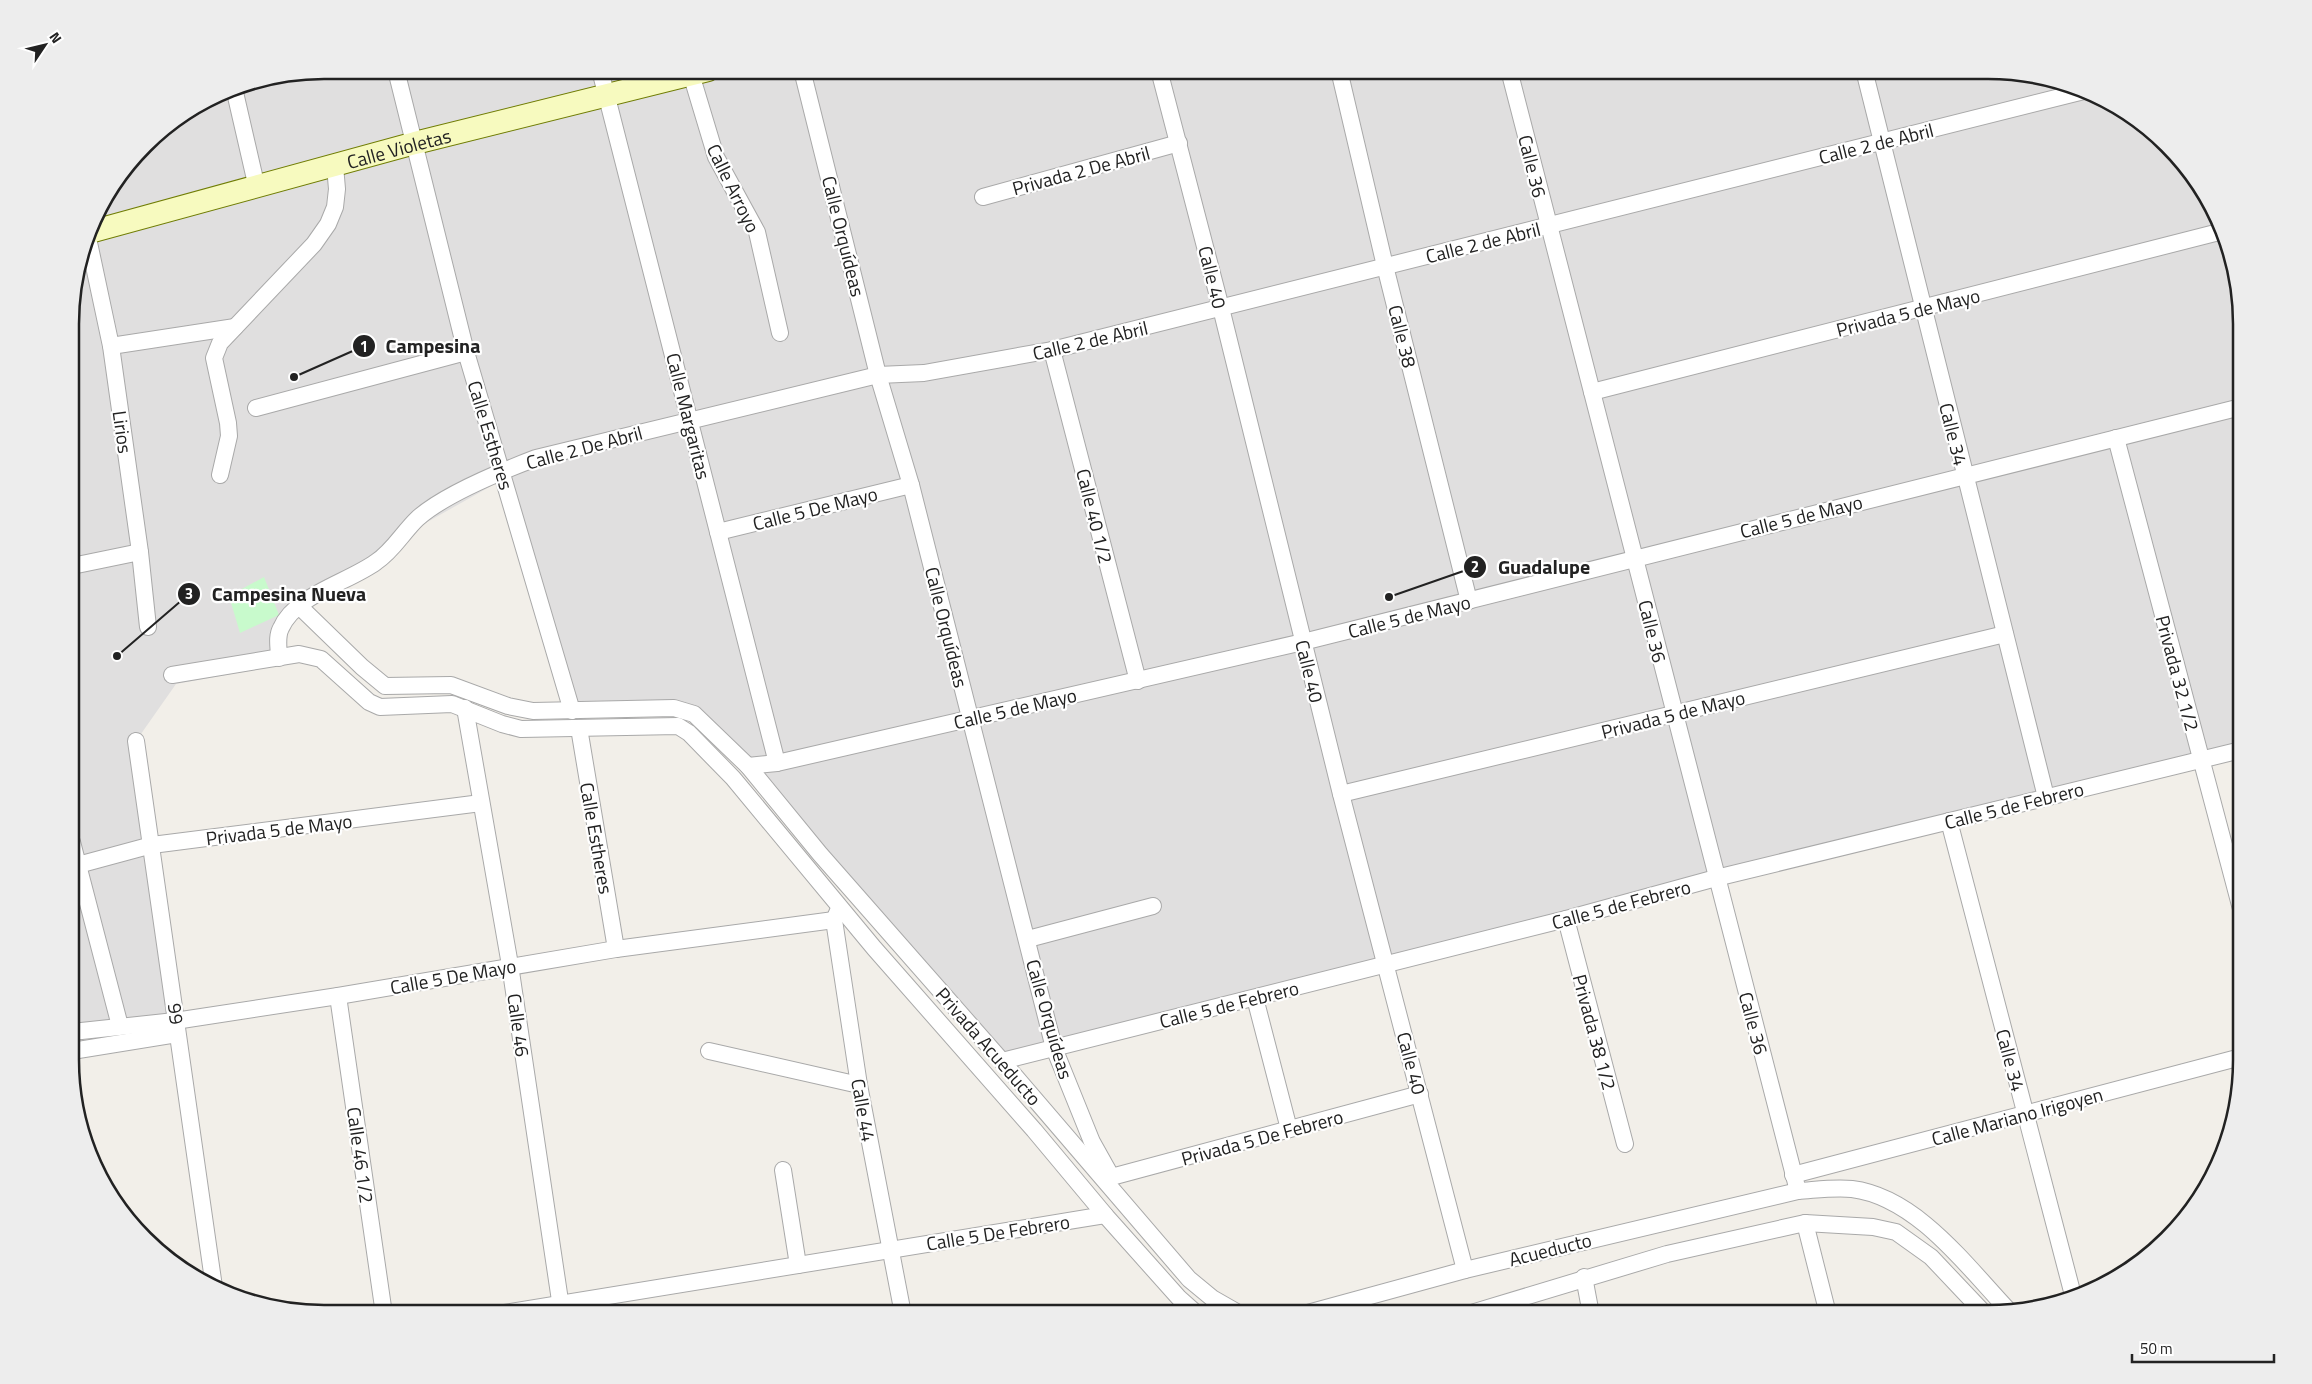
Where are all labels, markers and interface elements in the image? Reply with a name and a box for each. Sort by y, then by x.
north arrow [20,20,70,70]
text: N [45,27,67,47]
street label: Calle 2 de Abril [1815,115,1937,171]
street label: Calle Violetas [343,120,454,176]
street label: Calle 36 [1511,132,1555,200]
street label: Privada 2 De Abril [1009,138,1153,202]
street label: Calle Arroyo [700,139,768,237]
street label: Calle Orquídeas [815,173,873,300]
street label: Calle 2 de Abril [1422,214,1544,270]
street label: Calle 40 [1191,243,1235,311]
street label: Privada 5 de Mayo [1833,280,1983,344]
street label: Calle 38 [1381,302,1425,371]
street label: Calle 2 de Abril [1029,313,1151,367]
callout: Campesina [351,329,491,364]
text: Campesina [386,330,480,361]
text: 1 [360,335,368,358]
street label: Calle Margaritas [659,350,719,482]
street label: Calle Estheres [461,377,521,493]
street label: Calle 34 [1932,400,1976,468]
street label: Lirios [106,409,140,455]
street label: Calle 2 De Abril [522,418,646,476]
street label: Calle 40 1/2 [1069,465,1121,567]
street label: Calle 5 De Mayo [750,478,880,538]
street label: Calle 5 de Mayo [1737,487,1865,545]
callout: Guadalupe [1463,549,1600,584]
text: Guadalupe [1498,551,1590,582]
text: 2 [1471,555,1479,578]
street label: Calle Orquídeas [918,564,976,691]
callout: Campesina Nueva [177,576,376,611]
text: Campesina Nueva [212,578,366,609]
text: 3 [185,582,193,605]
street label: Calle 5 de Mayo [1345,587,1473,645]
street label: Calle 36 [1631,597,1675,665]
street label: Privada 32 1/2 [2149,612,2207,734]
street label: Calle 40 [1288,637,1332,705]
street label: Calle 5 de Mayo [951,680,1079,736]
street label: Privada 5 de Mayo [1598,682,1748,746]
street label: Calle 5 de Febrero [1941,774,2087,836]
street label: Calle Estheres [573,780,621,896]
street label: Privada 5 de Mayo [204,806,354,852]
street label: Calle 5 de Febrero [1548,872,1694,936]
street label: Calle 5 De Mayo [388,951,518,1001]
street label: Calle Orquídeas [1019,956,1081,1083]
street label: Privada 38 1/2 [1566,971,1624,1093]
street label: Calle 5 de Febrero [1156,973,1302,1035]
street label: Privada Acueducto [929,980,1049,1112]
street label: Calle 36 [1732,988,1776,1058]
street label: Calle 46 [500,991,538,1059]
street label: 66 [158,1002,190,1026]
street label: Calle 34 [1989,1025,2033,1095]
street label: Calle 40 [1390,1028,1434,1098]
street label: Calle 44 [844,1076,884,1144]
street label: Calle Mariano Irigoyen [1928,1079,2106,1153]
street label: Privada 5 De Febrero [1178,1101,1346,1173]
street label: Calle 46 1/2 [340,1105,382,1205]
street label: Calle 5 De Febrero [924,1206,1072,1258]
street label: Acueducto [1506,1225,1594,1273]
scale bar [2132,1332,2274,1364]
text: 50 m [2140,1337,2173,1360]

